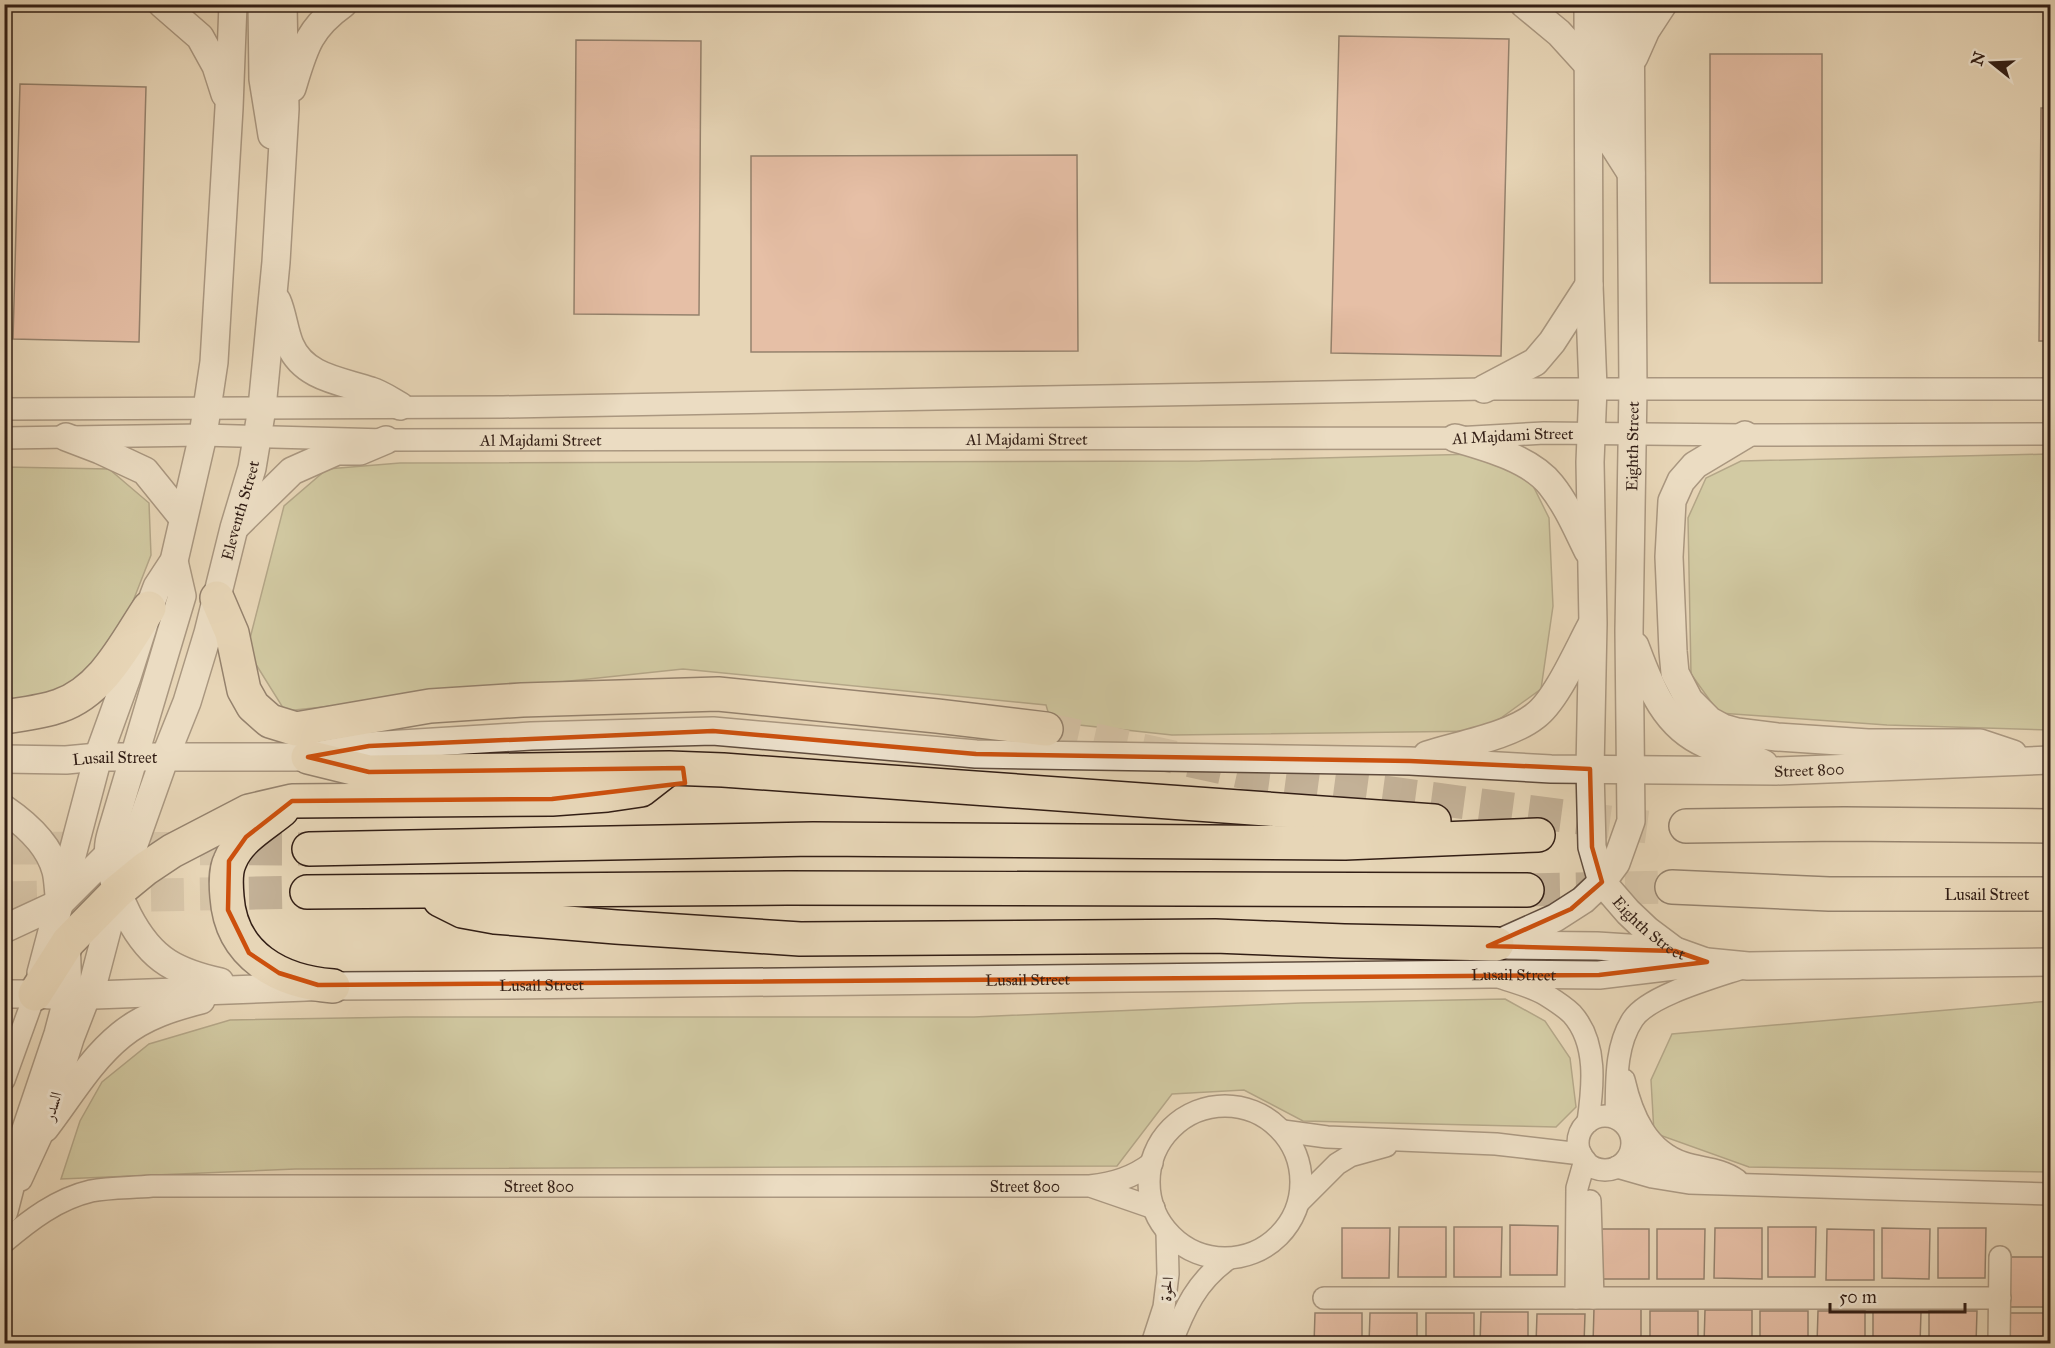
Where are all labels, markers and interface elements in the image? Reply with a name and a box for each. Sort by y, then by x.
north arrow [1962,33,2022,93]
text: N [1967,49,1989,68]
street label: Eighth Street [1622,401,1643,491]
street label: Al Majdami Street [1451,424,1574,448]
street label: Al Majdami Street [965,430,1088,449]
street label: Al Majdami Street [479,431,602,450]
street label: Eleventh Street [217,459,263,562]
street label: Lusail Street [72,748,158,769]
street label: Street 800 [1774,759,1845,781]
street label: Lusail Street [1944,885,2030,904]
street label: Eighth Street [1608,892,1688,964]
street label: Lusail Street [1471,965,1557,985]
street label: Lusail Street [985,970,1071,990]
street label: Lusail Street [499,975,585,995]
street label: السدر [39,1089,66,1125]
street label: Street 800 [504,1177,574,1196]
street label: Street 800 [990,1177,1060,1196]
street label: الحوة [1156,1276,1178,1303]
scale bar [1830,1276,1965,1314]
text: 50 m [1839,1286,1877,1308]

